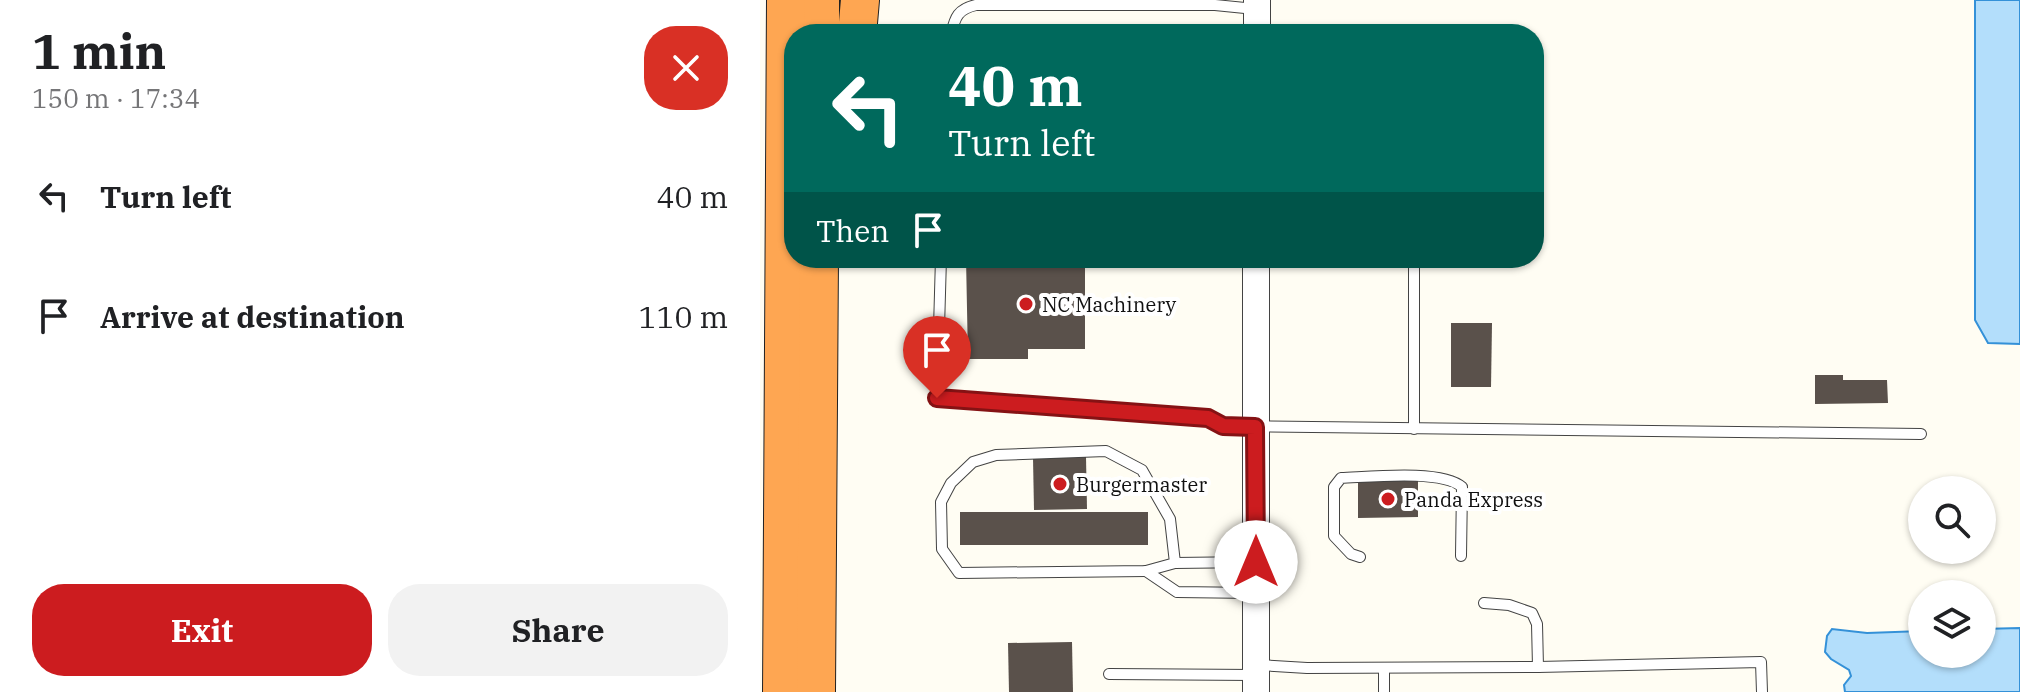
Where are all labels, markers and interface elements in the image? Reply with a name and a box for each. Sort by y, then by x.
text: 1 min [32,20,166,82]
button: close [644,26,728,110]
text: 40 m [948,49,1083,121]
icon: left [816,56,920,160]
text: 150 m · 17:34 [32,81,200,115]
text: Turn left [948,119,1095,166]
icon: left [32,174,76,218]
text: Turn left [100,177,232,216]
text: 40 m [656,177,728,216]
icon: arrive [906,208,950,252]
text: Then [816,211,890,250]
place label: NC Machinery [1042,291,1177,318]
icon: arrive [32,294,76,338]
marker: NC Machinery [1017,295,1035,313]
text: Arrive at destination [100,297,405,336]
text: 110 m [638,297,728,336]
pin [903,316,971,398]
icon: arrive [915,328,959,372]
place label: Burgermaster [1076,471,1207,498]
marker: Burgermaster [1051,475,1069,493]
map controls [1908,476,1996,668]
button: search [1908,476,1996,564]
place label: Panda Express [1404,486,1543,513]
marker: Panda Express [1379,490,1397,508]
position arrow [1214,520,1298,604]
button: layers [1908,580,1996,668]
button: Exit [32,584,372,676]
button: Share [388,584,728,676]

